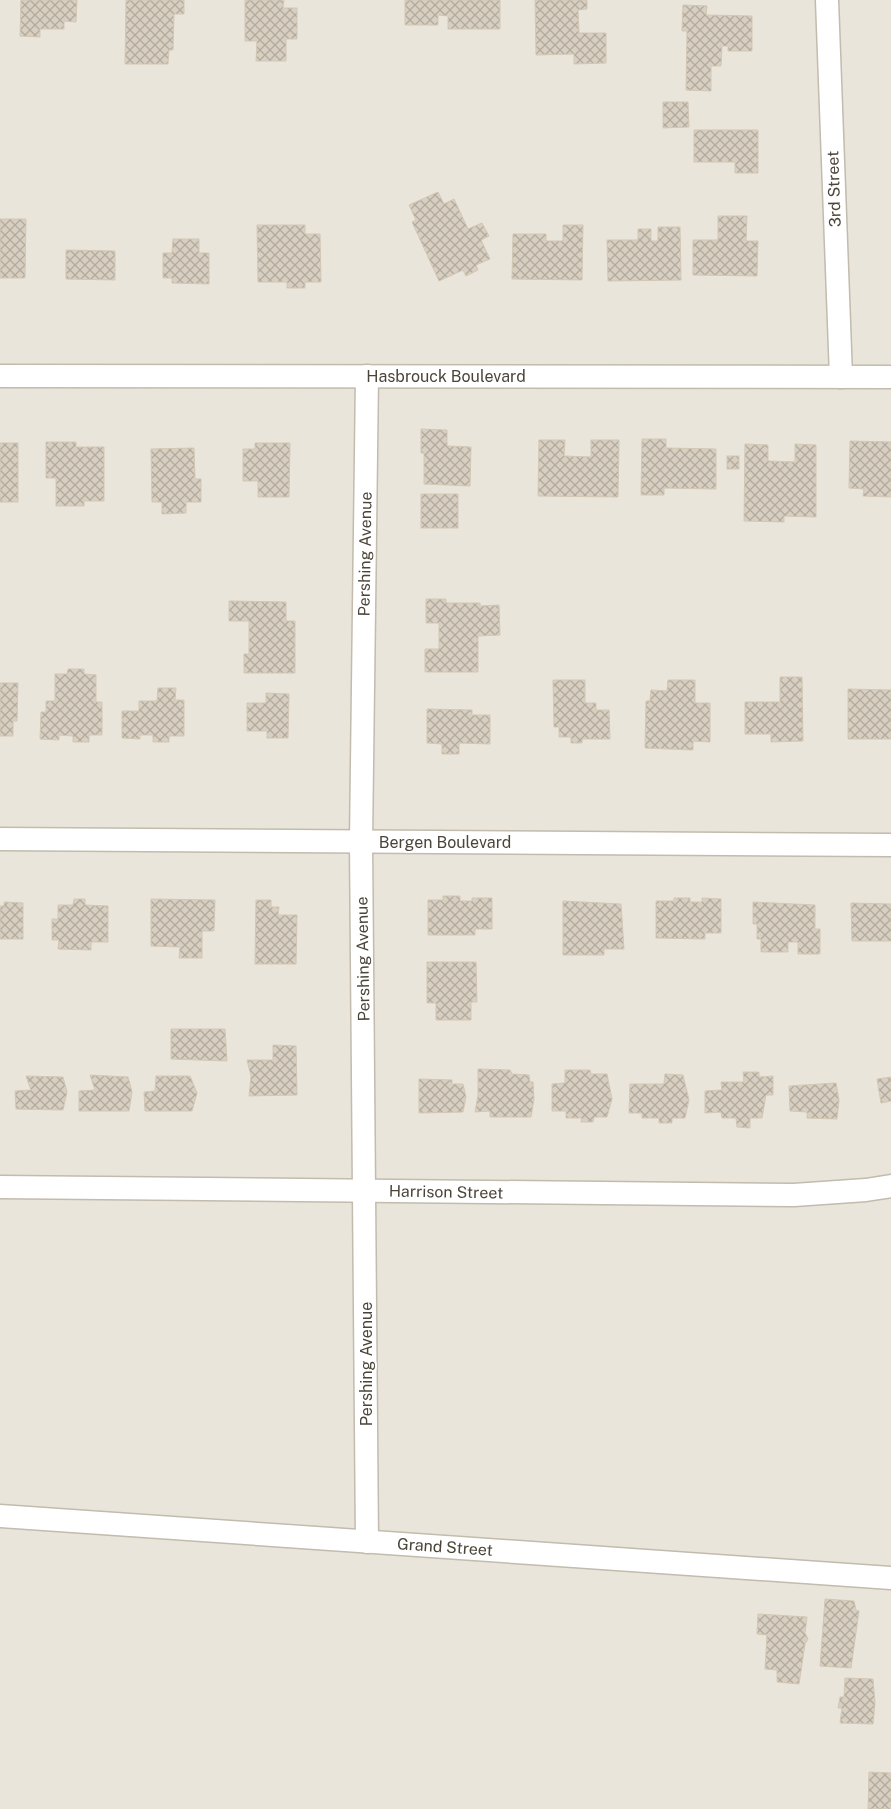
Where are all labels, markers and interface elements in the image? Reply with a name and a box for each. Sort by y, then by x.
street label: 3rd Street [823,151,845,227]
street label: Hasbrouck Boulevard [366,367,526,386]
street label: Pershing Avenue [354,491,376,617]
street label: Bergen Boulevard [379,833,511,852]
street label: Pershing Avenue [352,896,374,1022]
street label: Harrison Street [389,1182,503,1202]
street label: Pershing Avenue [357,1302,376,1426]
street label: Grand Street [396,1534,494,1560]

